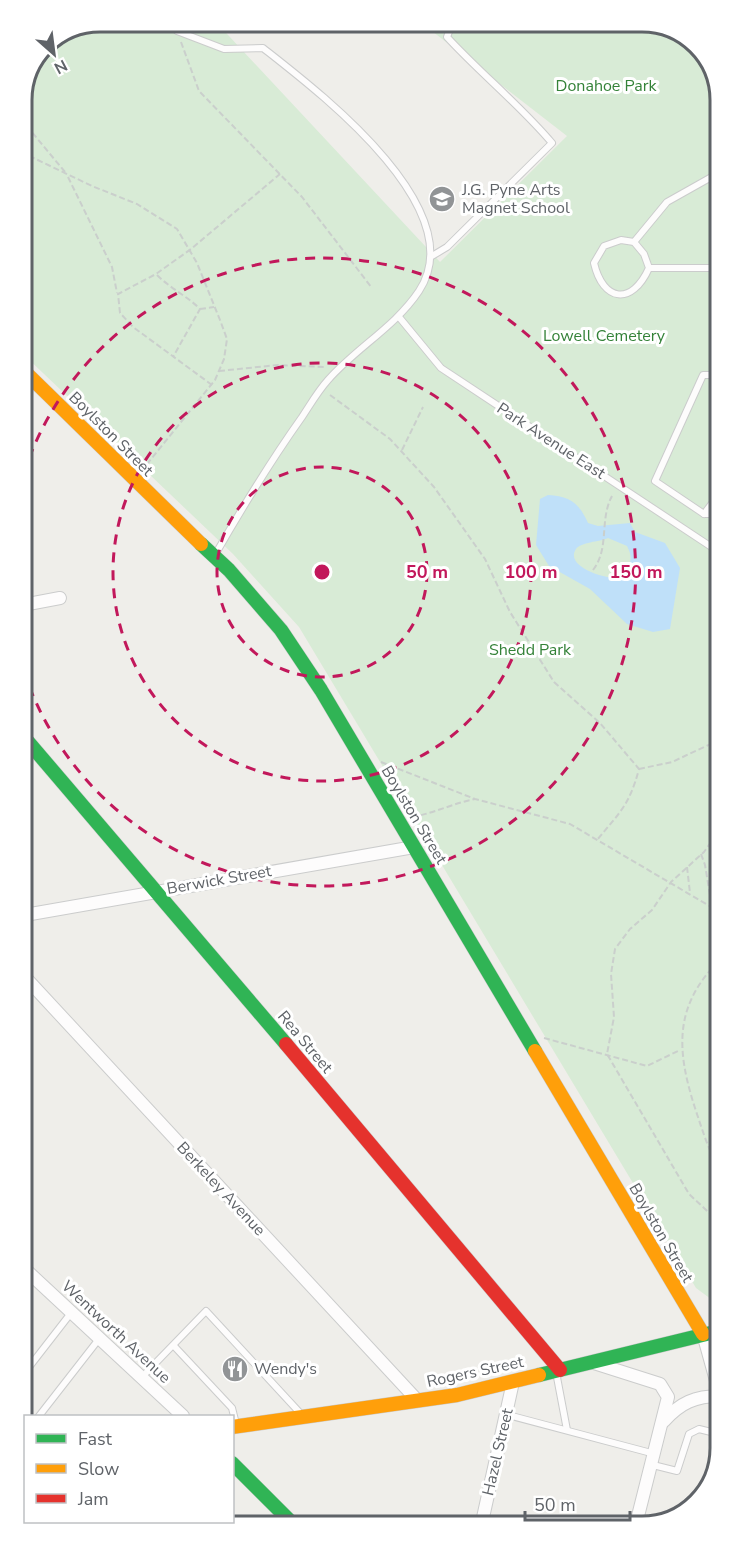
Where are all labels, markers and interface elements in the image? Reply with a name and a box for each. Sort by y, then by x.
north arrow [24,24,84,84]
text: N [50,54,71,79]
park label: Donahoe Park [556,75,657,97]
place label: J.G. Pyne Arts Magnet School [461,179,570,219]
school or university icon: J.G. Pyne Arts Magnet School [427,184,457,214]
park label: Lowell Cemetery [543,325,666,347]
street label: Boylston Street [64,387,158,481]
street label: Park Avenue East [492,398,610,485]
text: 50 m [406,560,448,584]
text: 100 m [504,560,558,584]
text: 150 m [609,560,663,584]
centre of rings [312,562,332,582]
park label: Shedd Park [489,639,572,661]
street label: Boylston Street [376,762,452,869]
street label: Berwick Street [165,860,273,900]
street label: Rea Street [272,1006,338,1078]
street label: Berkeley Avenue [172,1137,270,1241]
street label: Boylston Street [624,1179,699,1287]
street label: Wentworth Avenue [57,1276,175,1388]
street label: Rogers Street [425,1351,526,1393]
restaurant icon: Wendy's [220,1354,250,1384]
place label: Wendy's [254,1358,317,1380]
street label: Hazel Street [477,1406,519,1498]
legend [24,1415,234,1523]
text: Fast [78,1427,113,1451]
text: Slow [78,1457,119,1481]
scale bar [525,1484,630,1522]
text: Jam [77,1487,109,1511]
text: 50 m [534,1493,576,1517]

